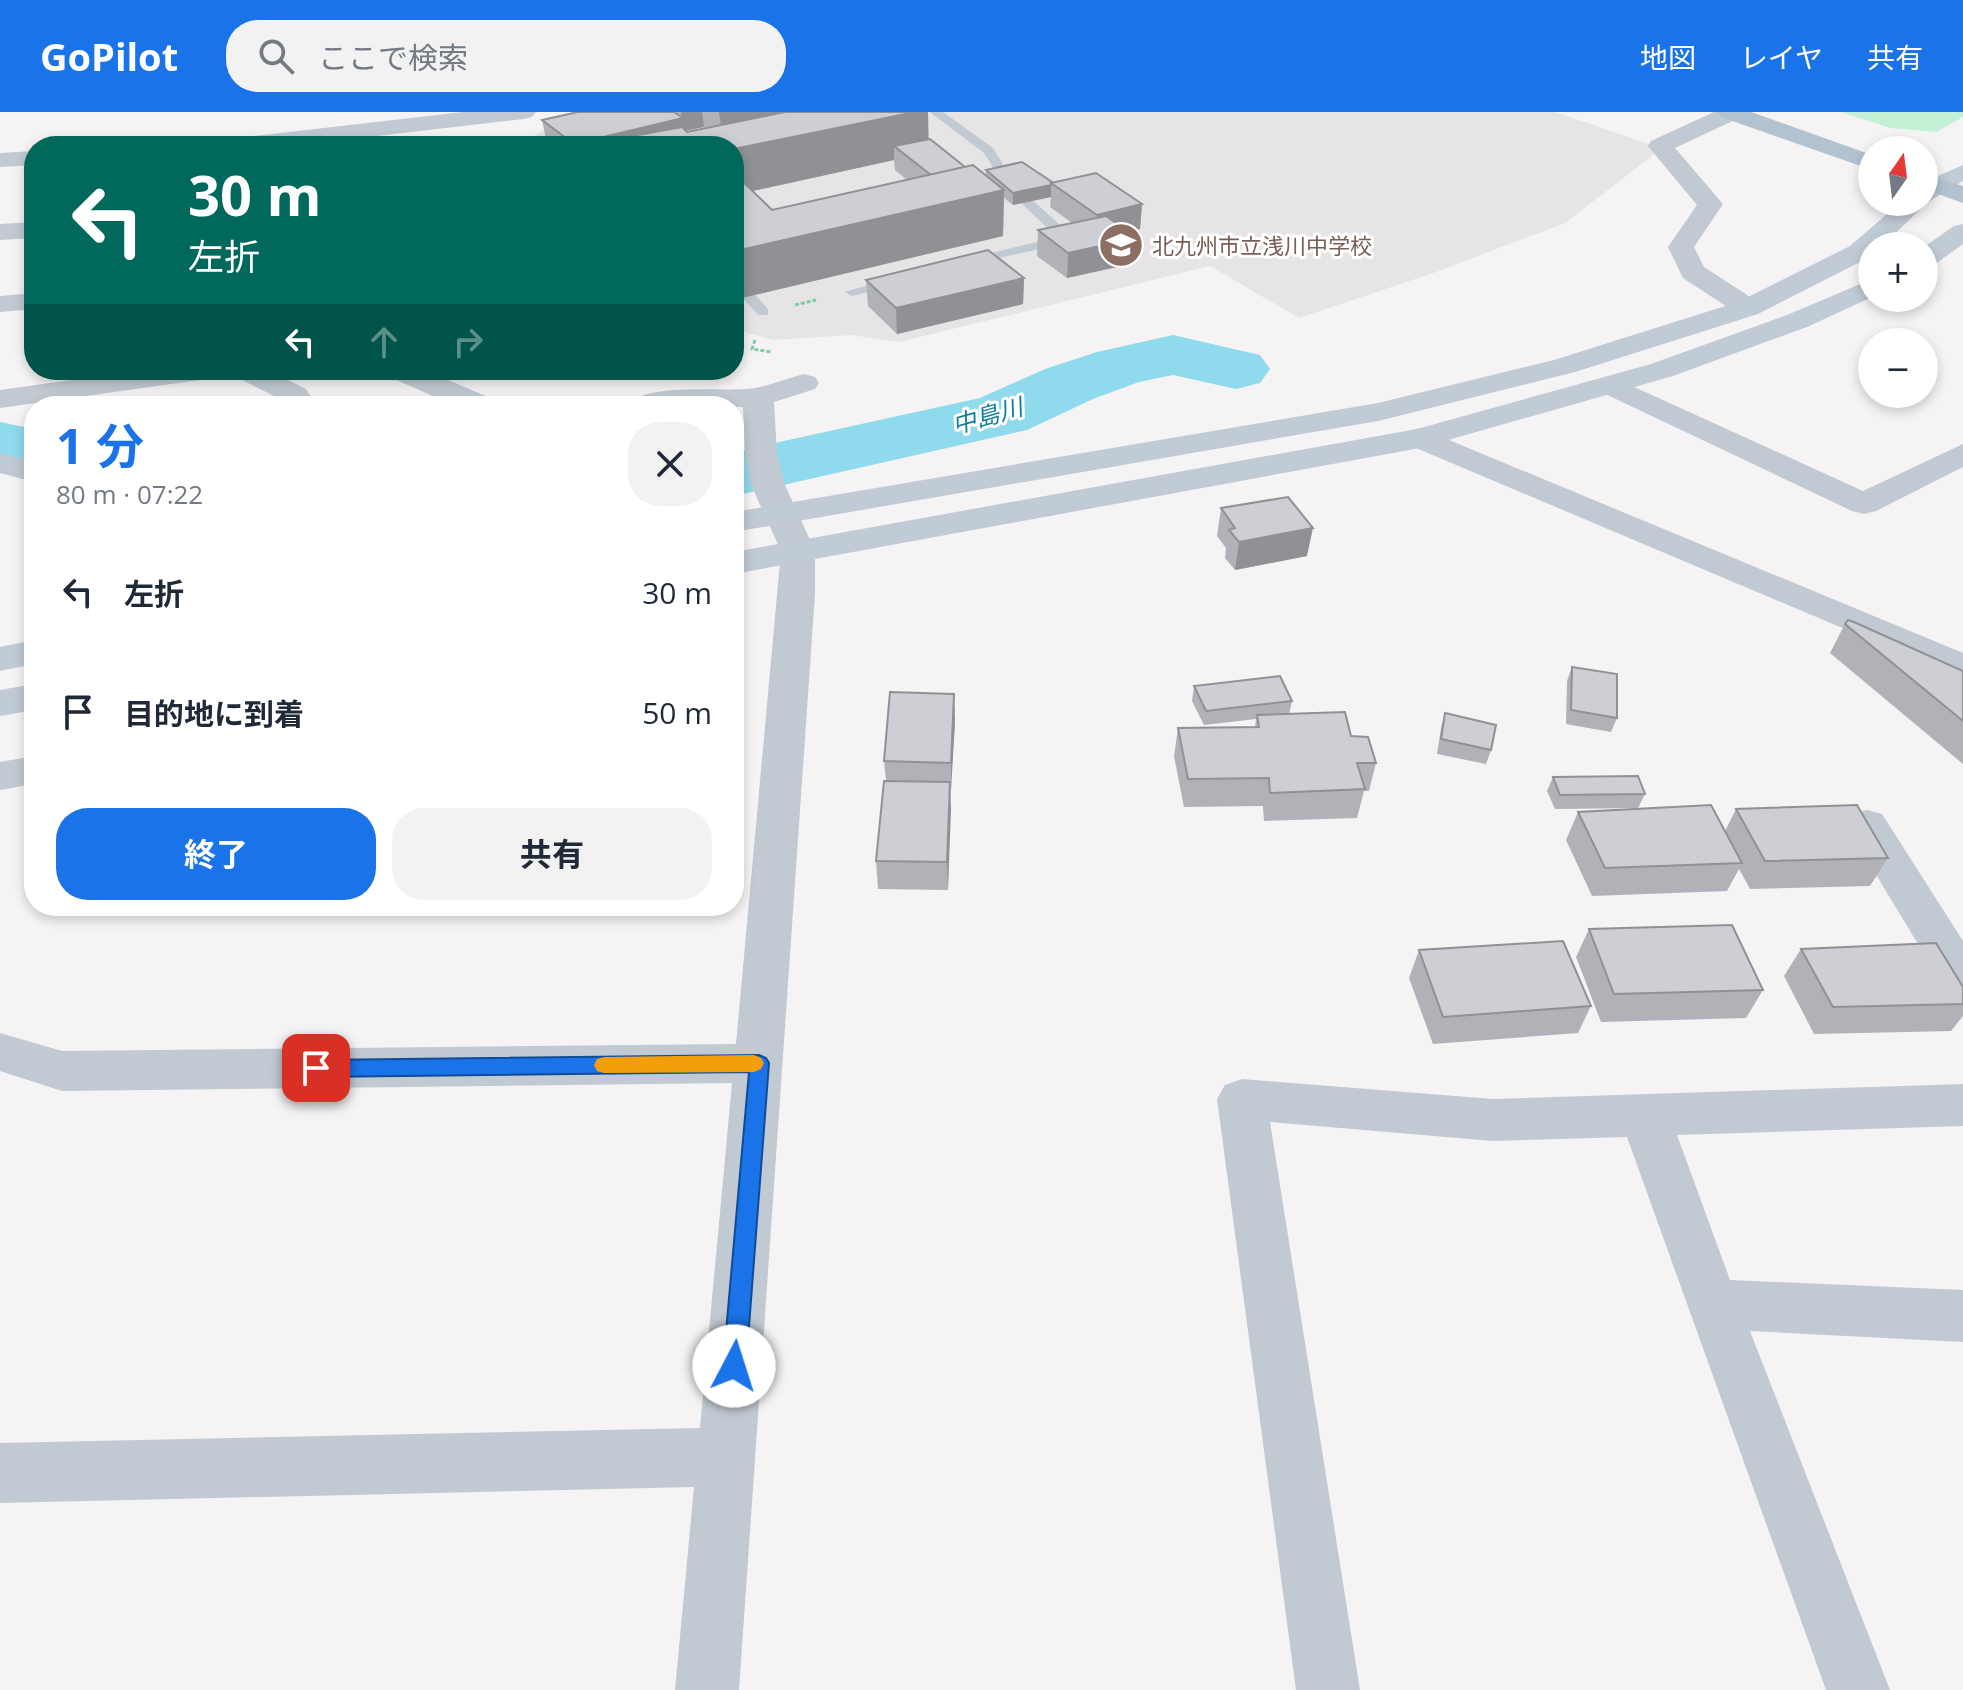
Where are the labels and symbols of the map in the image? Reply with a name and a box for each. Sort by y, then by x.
north arrow [1858,136,1938,216]
school or university icon: 北九州市立浅川中学校 [1097,221,1145,269]
place label: 北九州市立浅川中学校 [1152,230,1372,260]
water label: 中島川 [948,388,1029,441]
pin [282,1034,350,1102]
position arrow [692,1324,776,1408]

